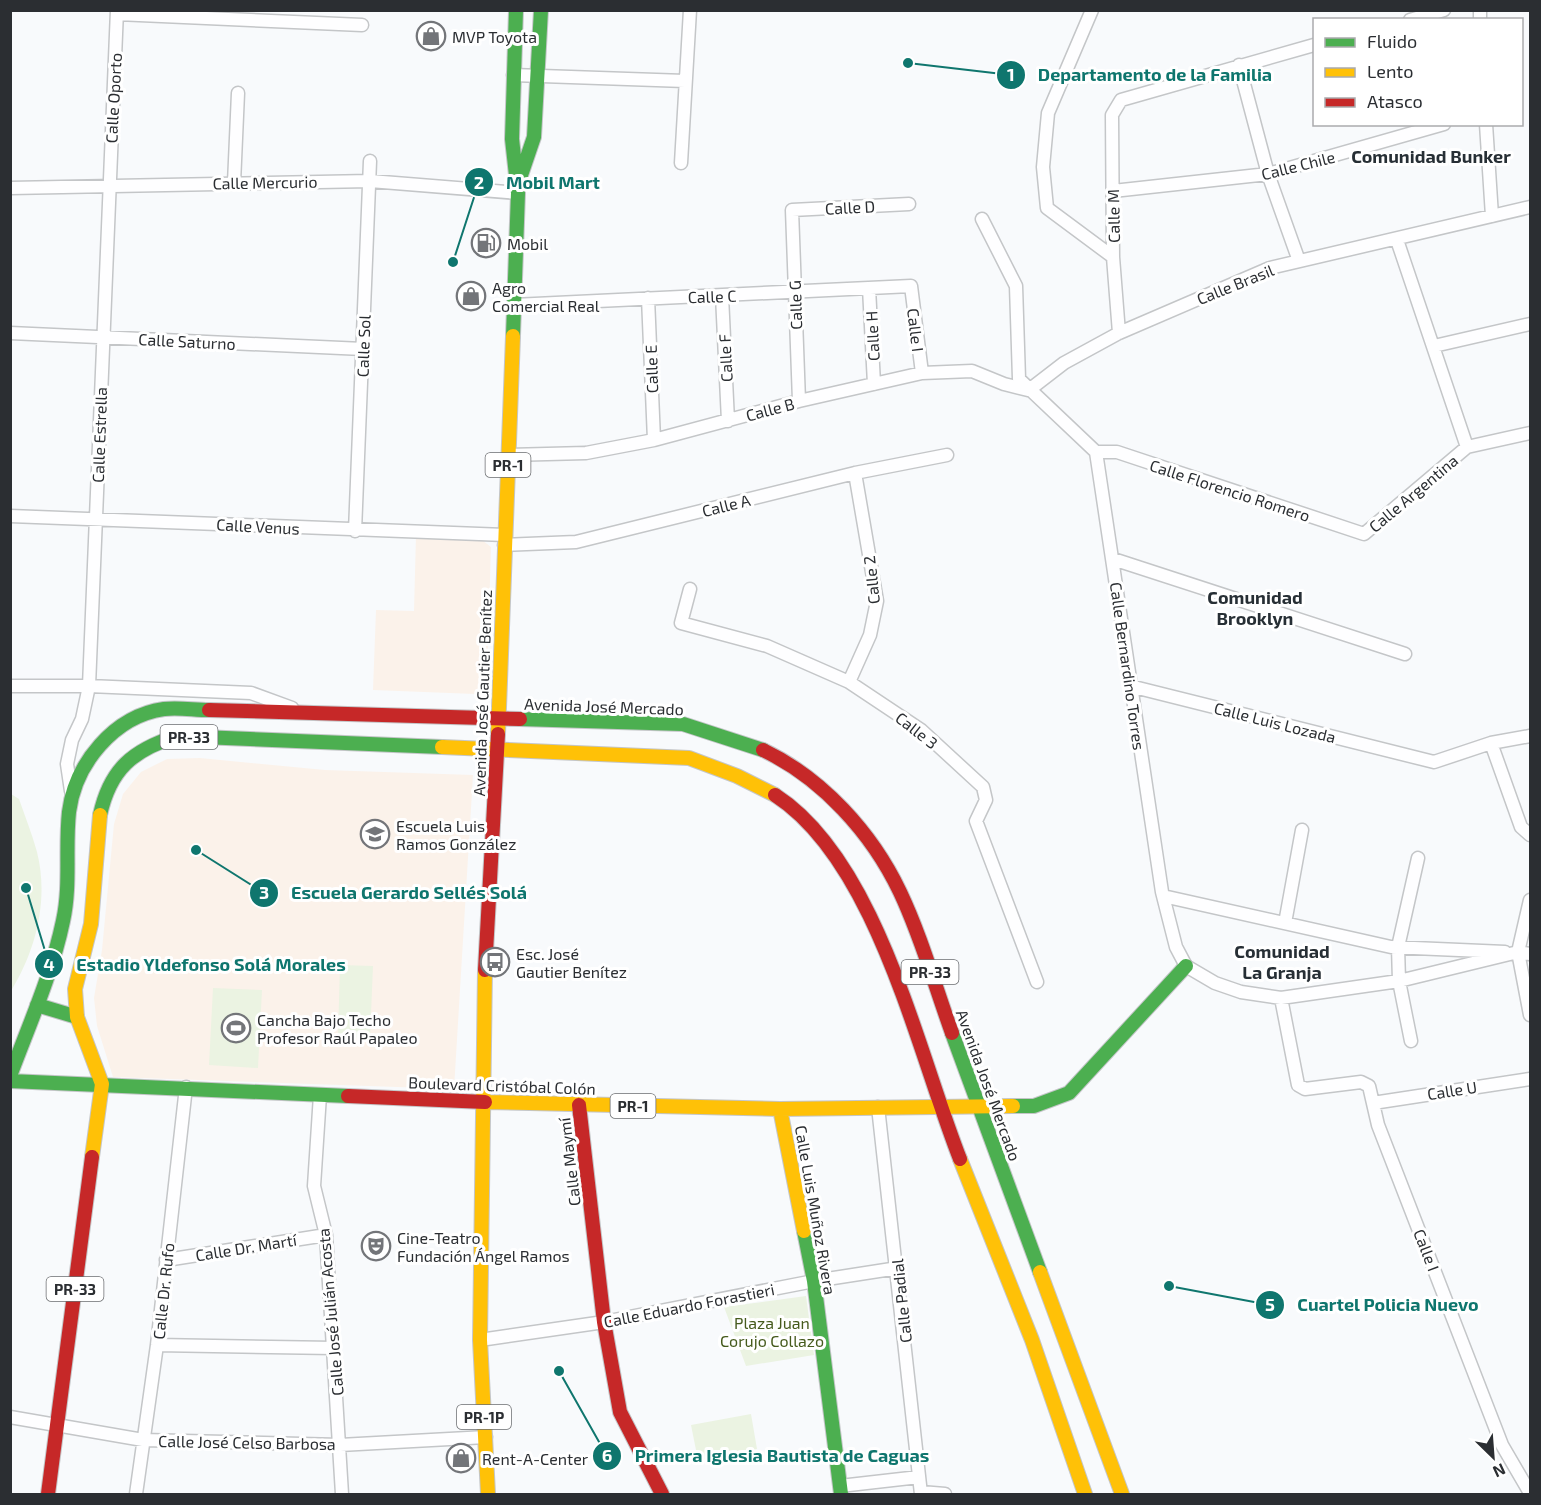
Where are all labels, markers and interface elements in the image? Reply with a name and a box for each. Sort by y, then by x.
legend [1313,18,1523,126]
shop icon: MVP Toyota [415,20,447,52]
place label: MVP Toyota [452,27,537,46]
text: Fluido [1367,30,1417,52]
street label: Calle Oporto [101,52,125,144]
callout: Departamento de la Familia [996,57,1284,93]
text: Lento [1367,60,1413,82]
text: 1 [1007,63,1015,85]
text: Departamento de la Familia [1038,63,1272,85]
text: Atasco [1367,90,1423,112]
district label: Comunidad Bunker [1351,145,1511,167]
street label: Calle Chile [1259,147,1337,183]
callout: Mobil Mart [464,164,613,200]
text: 2 [474,171,484,193]
text: Mobil Mart [506,171,601,193]
street label: Calle Mercurio [212,172,318,192]
street label: Calle M [1103,189,1123,243]
street label: Calle D [824,196,876,218]
fuel station icon: Mobil [470,227,502,259]
place label: Mobil [507,234,548,253]
street label: Calle Brasil [1194,260,1277,308]
place label: Agro Comercial Real [492,278,600,315]
shop icon: Agro Comercial Real [455,280,487,312]
street label: Calle G [785,280,805,330]
street label: Calle C [687,286,737,306]
street label: Calle I [904,307,928,353]
street label: Calle H [861,310,883,362]
street label: Calle Sol [352,314,374,378]
street label: Calle Saturno [138,329,236,353]
street label: Calle F [714,333,736,383]
street label: Calle E [641,344,661,394]
street label: Calle Estrella [88,387,110,483]
street label: Calle B [744,393,796,425]
street label: Calle Argentina [1365,450,1461,536]
road number: PR-1 [486,453,530,477]
street label: Calle Florencio Romero [1147,455,1313,525]
street label: Calle A [700,490,752,520]
street label: Calle Venus [216,514,300,538]
street label: Calle 2 [859,555,883,605]
street label: Calle Bernardino Torres [1107,581,1149,751]
district label: Comunidad Brooklyn [1207,586,1303,629]
street label: Avenida José Gautier Benítez [469,589,495,797]
street label: Avenida José Mercado [524,694,684,718]
street label: Calle Luis Lozada [1212,698,1338,746]
street label: Calle 3 [892,708,942,752]
road number: PR-33 [160,725,218,749]
place label: Escuela Luis Ramos González [396,816,516,853]
school or university icon: Escuela Luis Ramos González [359,818,391,850]
callout: Escuela Gerardo Sellés Solá [249,875,539,911]
text: 3 [259,881,269,903]
text: Escuela Gerardo Sellés Solá [291,881,527,903]
district label: Comunidad La Granja [1234,940,1330,983]
place label: Esc. José Gautier Benítez [516,944,627,981]
callout: Estadio Yldefonso Solá Morales [34,946,358,982]
bus stop icon: Esc. José Gautier Benítez [479,946,511,978]
text: 4 [43,953,55,975]
text: Estadio Yldefonso Solá Morales [76,953,346,975]
road number: PR-33 [902,960,958,984]
street label: Avenida José Mercado [953,1007,1025,1163]
place label: Cancha Bajo Techo Profesor Raúl Papaleo [257,1010,418,1047]
sports icon: Cancha Bajo Techo Profesor Raúl Papaleo [220,1012,252,1044]
street label: Boulevard Cristóbal Colón [408,1072,596,1098]
street label: Calle U [1426,1077,1478,1103]
road number: PR-1 [610,1094,656,1118]
street label: Calle Maymí [554,1116,584,1207]
street label: Calle Luis Muñoz Rivera [792,1124,840,1296]
street label: Calle I [1410,1226,1444,1274]
street label: Calle José Julián Acosta [313,1227,347,1397]
place label: Cine-Teatro Fundación Ángel Ramos [397,1228,570,1265]
street label: Calle Dr. Martí [194,1229,299,1264]
theatre icon: Cine-Teatro Fundación Ángel Ramos [360,1230,392,1262]
street label: Calle Dr. Rufo [148,1242,178,1340]
street label: Calle Padial [887,1258,915,1344]
road number: PR-33 [46,1277,104,1301]
street label: Calle Eduardo Forastieri [602,1279,776,1331]
callout: Cuartel Policia Nuevo [1255,1287,1491,1323]
text: 5 [1265,1293,1275,1315]
text: Cuartel Policia Nuevo [1297,1293,1479,1315]
park label: Plaza Juan Corujo Collazo [720,1313,824,1351]
road number: PR-1P [457,1405,511,1429]
north arrow [1463,1427,1523,1487]
street label: Calle José Celso Barbosa [158,1431,336,1453]
callout: Primera Iglesia Bautista de Caguas [592,1438,941,1474]
shop icon: Rent-A-Center [445,1442,477,1474]
text: 6 [602,1444,612,1466]
text: Primera Iglesia Bautista de Caguas [635,1444,929,1466]
place label: Rent-A-Center [482,1449,589,1468]
text: N [1490,1460,1509,1482]

